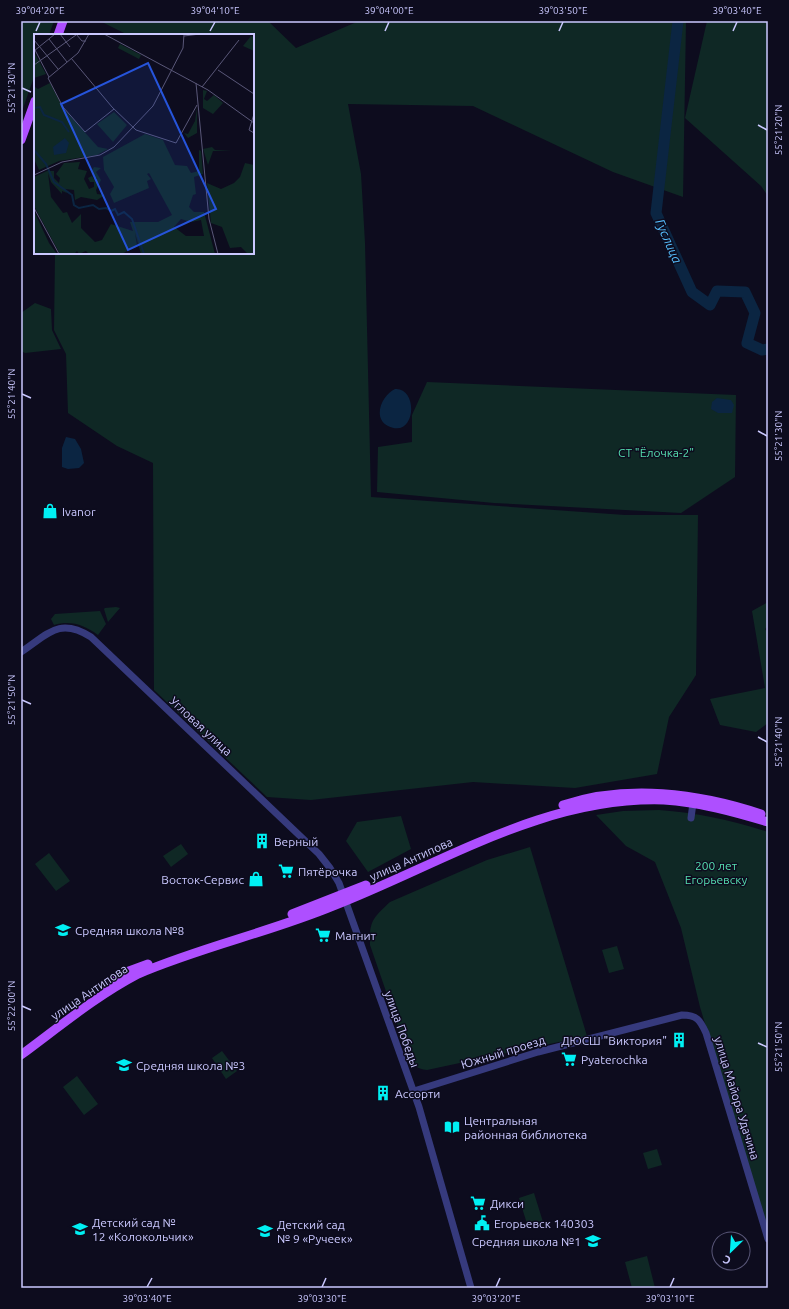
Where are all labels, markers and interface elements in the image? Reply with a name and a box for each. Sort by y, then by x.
text: 39°04'20"E [15,5,65,16]
text: 39°04'10"E [190,5,240,16]
text: 39°04'00"E [364,5,414,16]
text: 39°03'50"E [538,5,588,16]
text: 39°03'40"E [712,5,762,16]
inset map [34,34,254,254]
text: 55°21'30"N [6,63,17,113]
text: 55°21'20"N [773,105,784,155]
water label: Гуслица [653,217,685,265]
text: 55°21'40"N [6,369,17,419]
text: 55°21'30"N [773,411,784,461]
park label: СТ "Ёлочка-2" [618,446,694,459]
shop icon: Ivanor [41,502,59,520]
place label: Ivanor [62,505,96,518]
text: 55°21'50"N [6,675,17,725]
street label: Угловая улица [167,694,235,758]
text: 55°21'40"N [773,717,784,767]
building icon: Верный [253,832,271,850]
place label: Верный [274,835,318,848]
street label: улица Антипова [367,835,455,883]
park label: 200 лет Егорьевску [685,859,748,886]
supermarket icon: Пятёрочка [277,862,295,880]
place label: Пятёрочка [298,865,357,878]
shop icon: Восток-Сервис [247,870,265,888]
place label: Восток-Сервис [161,873,244,886]
school or university icon: Средняя школа №8 [54,921,72,939]
place label: Средняя школа №8 [75,924,185,937]
supermarket icon: Магнит [314,926,332,944]
place label: Магнит [335,929,377,942]
street label: улица Антипова [48,962,130,1022]
text: 55°22'00"N [6,981,17,1031]
street label: улица Победы [382,989,422,1069]
text: 55°21'50"N [773,1022,784,1072]
building icon: ДЮСШ "Виктория" [670,1031,688,1049]
street label: Южный проезд [459,1033,547,1071]
place label: ДЮСШ "Виктория" [561,1034,667,1047]
street label: улица Майора Удачина [712,1035,762,1161]
supermarket icon: Pyaterochka [560,1050,578,1068]
place label: Pyaterochka [581,1053,648,1066]
school or university icon: Средняя школа №3 [115,1056,133,1074]
place label: Средняя школа №3 [136,1059,245,1072]
building icon: Ассорти [374,1084,392,1102]
place label: Ассорти [395,1087,440,1100]
place label: Центральная районная библиотека [464,1114,587,1141]
library icon: Центральная районная библиотека [443,1118,461,1136]
supermarket icon: Дикси [469,1194,487,1212]
place label: Дикси [490,1197,524,1210]
public building icon: Егорьевск 140303 [473,1214,491,1232]
place label: Детский сад № 12 «Колокольчик» [92,1216,194,1243]
place label: Егорьевск 140303 [494,1217,594,1230]
place label: Детский сад № 9 «Ручеек» [277,1218,353,1245]
school or university icon: Детский сад № 12 «Колокольчик» [71,1220,89,1238]
school or university icon: Детский сад № 9 «Ручеек» [256,1222,274,1240]
north arrow [711,1231,751,1271]
school or university icon: Средняя школа №1 [584,1232,602,1250]
place label: Средняя школа №1 [472,1235,581,1248]
text: С [721,1253,732,1267]
text: 39°03'40"E [122,1293,172,1304]
text: 39°03'30"E [297,1293,347,1304]
text: 39°03'20"E [471,1293,521,1304]
text: 39°03'10"E [645,1293,695,1304]

